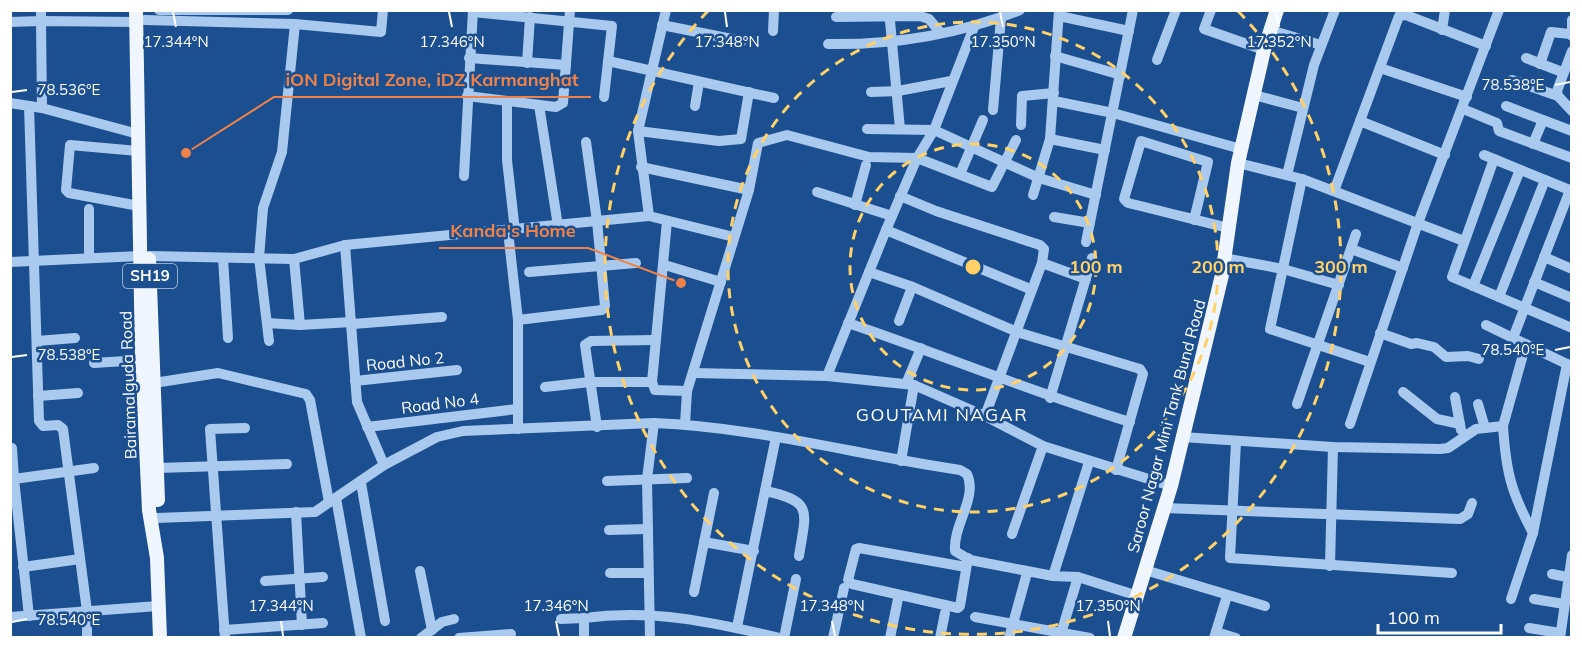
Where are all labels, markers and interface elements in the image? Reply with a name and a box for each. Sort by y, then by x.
text: 17.344°N [143,32,209,51]
text: 17.346°N [419,32,485,51]
text: 17.348°N [694,32,760,51]
text: 17.350°N [970,32,1036,51]
text: 17.352°N [1246,32,1312,51]
callout: iON Digital Zone, iDZ Karmanghat [274,61,591,97]
text: iON Digital Zone, iDZ Karmanghat [285,68,579,91]
text: 78.538°E [1482,75,1545,94]
text: 78.536°E [38,80,101,99]
callout: Kanda's Home [439,212,588,248]
text: Kanda's Home [450,219,576,242]
text: 100 m [1069,255,1123,278]
text: 200 m [1191,255,1245,278]
text: 300 m [1314,255,1368,278]
centre of rings [963,257,983,277]
road number: SH19 [123,264,177,288]
street label: Saroor Nagar Mini Tank Bund Road [1122,297,1210,555]
street label: Bairamalguda Road [115,310,141,460]
text: 78.540°E [1482,340,1545,359]
text: 78.538°E [38,345,101,364]
street label: Road No 2 [365,347,445,375]
street label: Road No 4 [400,388,480,418]
district label: GOUTAMI NAGAR [856,403,1028,426]
text: 17.344°N [248,596,314,615]
text: 17.346°N [523,596,589,615]
text: 17.348°N [799,596,865,615]
text: 17.350°N [1075,596,1141,615]
scale bar [1378,597,1501,635]
text: 100 m [1387,606,1440,629]
text: 78.540°E [38,610,101,629]

